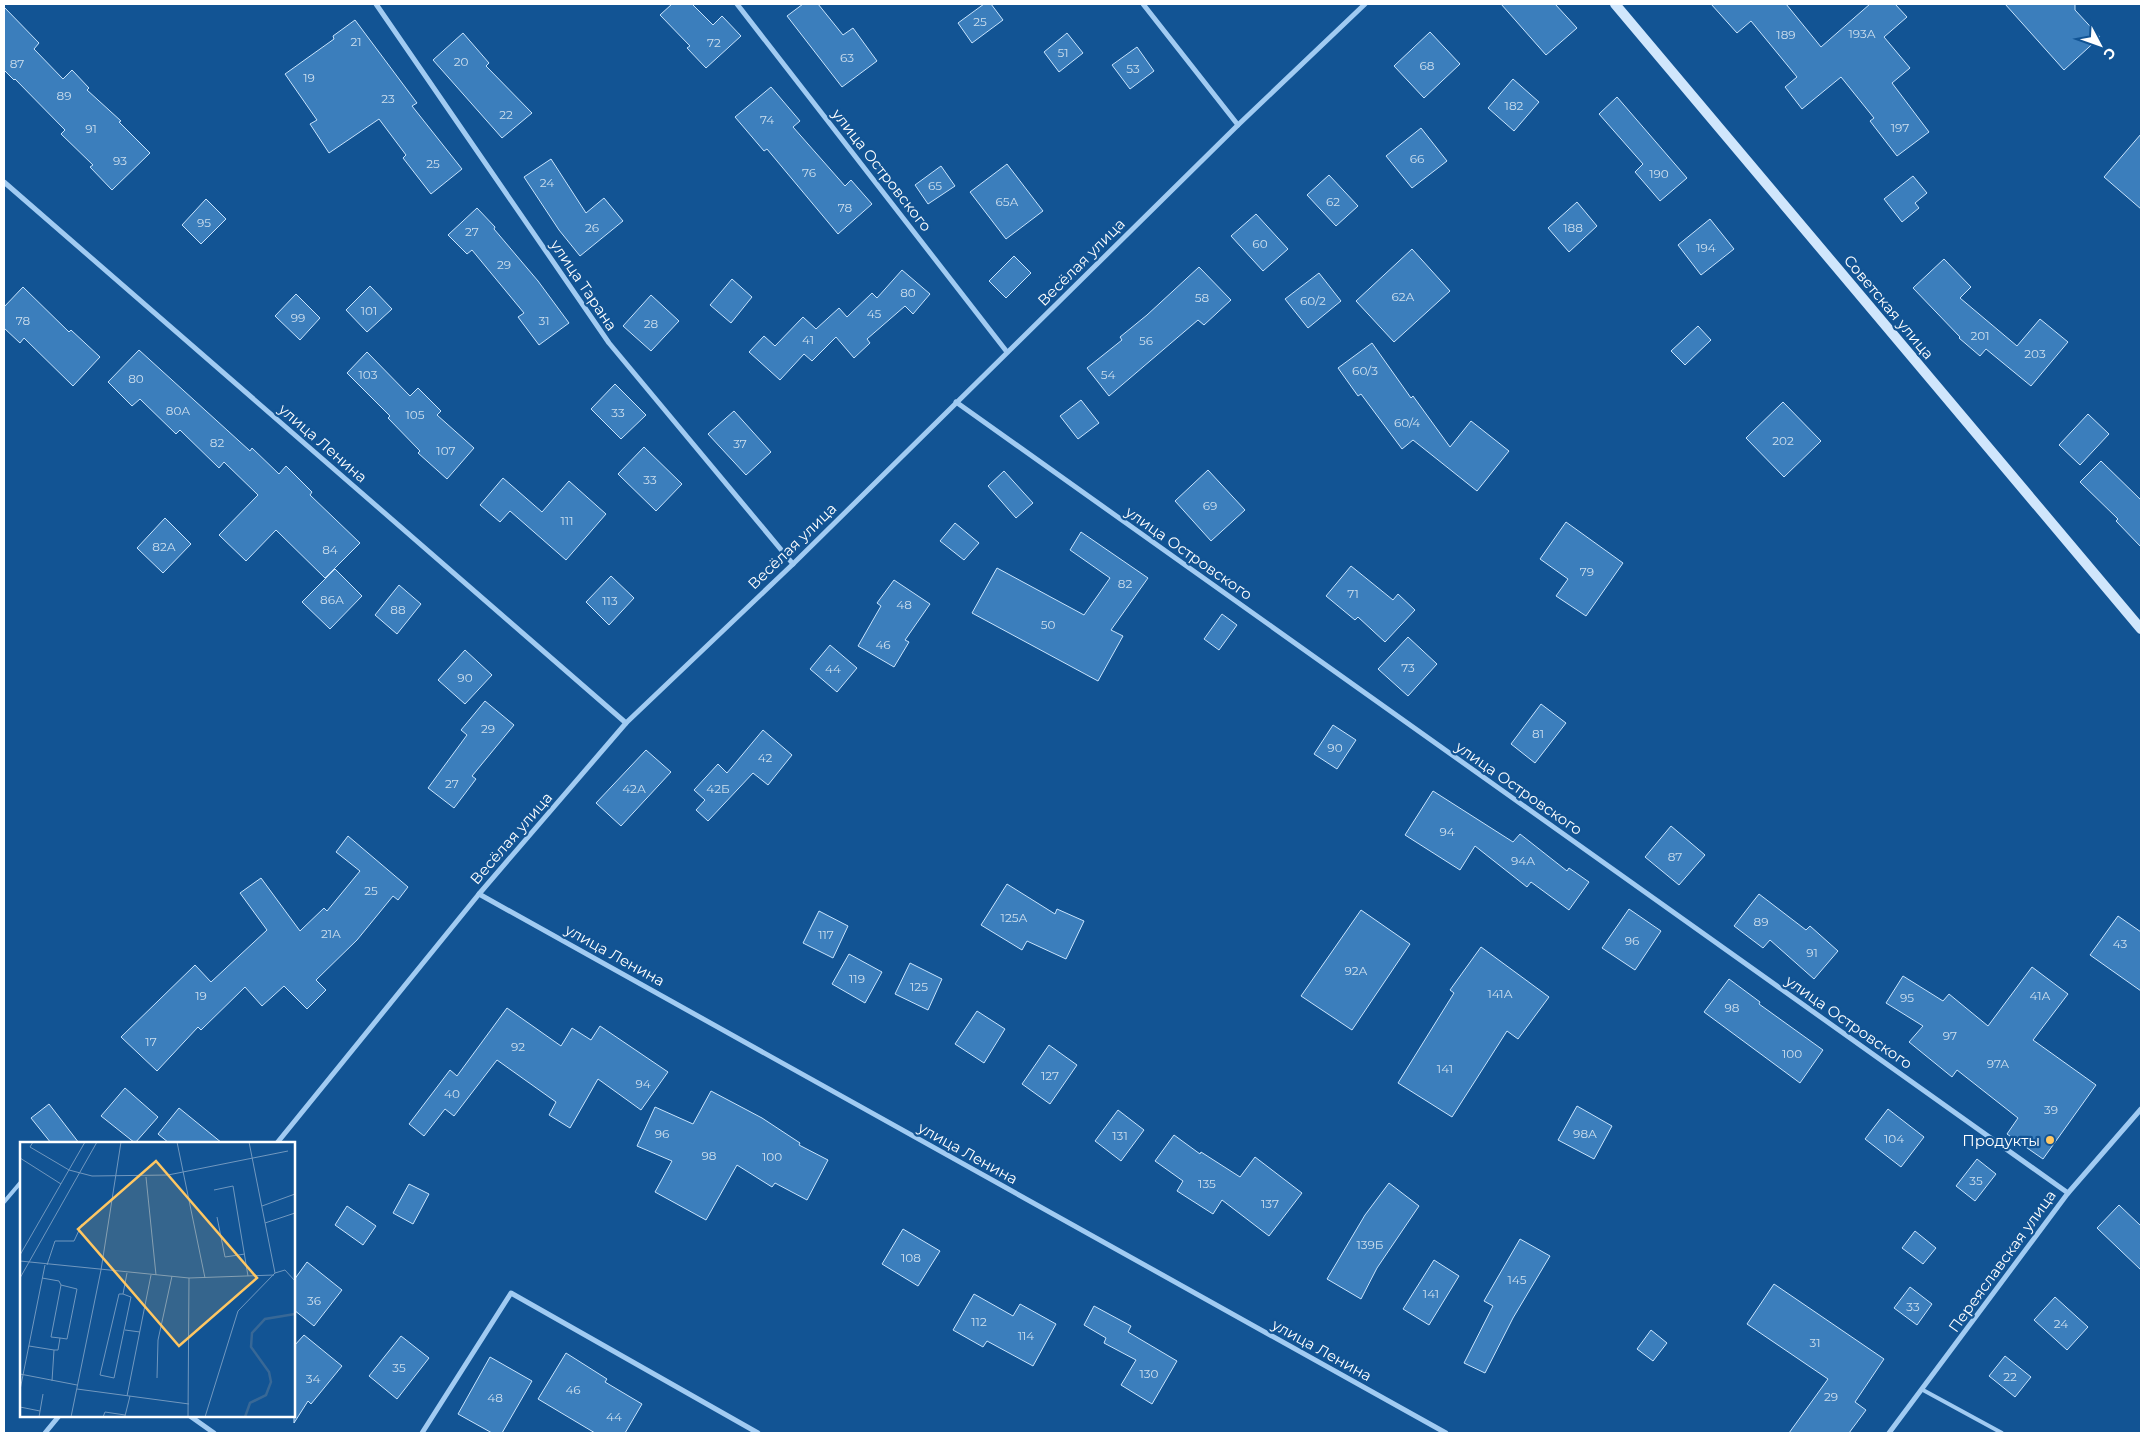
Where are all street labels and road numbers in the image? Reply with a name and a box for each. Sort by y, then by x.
street label: улица Островского [828,104,936,235]
street label: Весёлая улица [1033,214,1129,310]
street label: улица Тарана [546,235,621,334]
street label: Советская улица [1840,251,1938,363]
street label: улица Ленина [274,399,371,487]
street label: Весёлая улица [744,499,840,593]
street label: улица Островского [1121,501,1256,604]
street label: улица Островского [1451,736,1586,839]
street label: Весёлая улица [466,788,556,888]
street label: улица Ленина [561,919,668,990]
street label: улица Островского [1781,970,1916,1073]
street label: улица Ленина [914,1117,1021,1188]
street label: Переяславская улица [1944,1186,2060,1336]
street label: улица Ленина [1268,1314,1375,1385]

